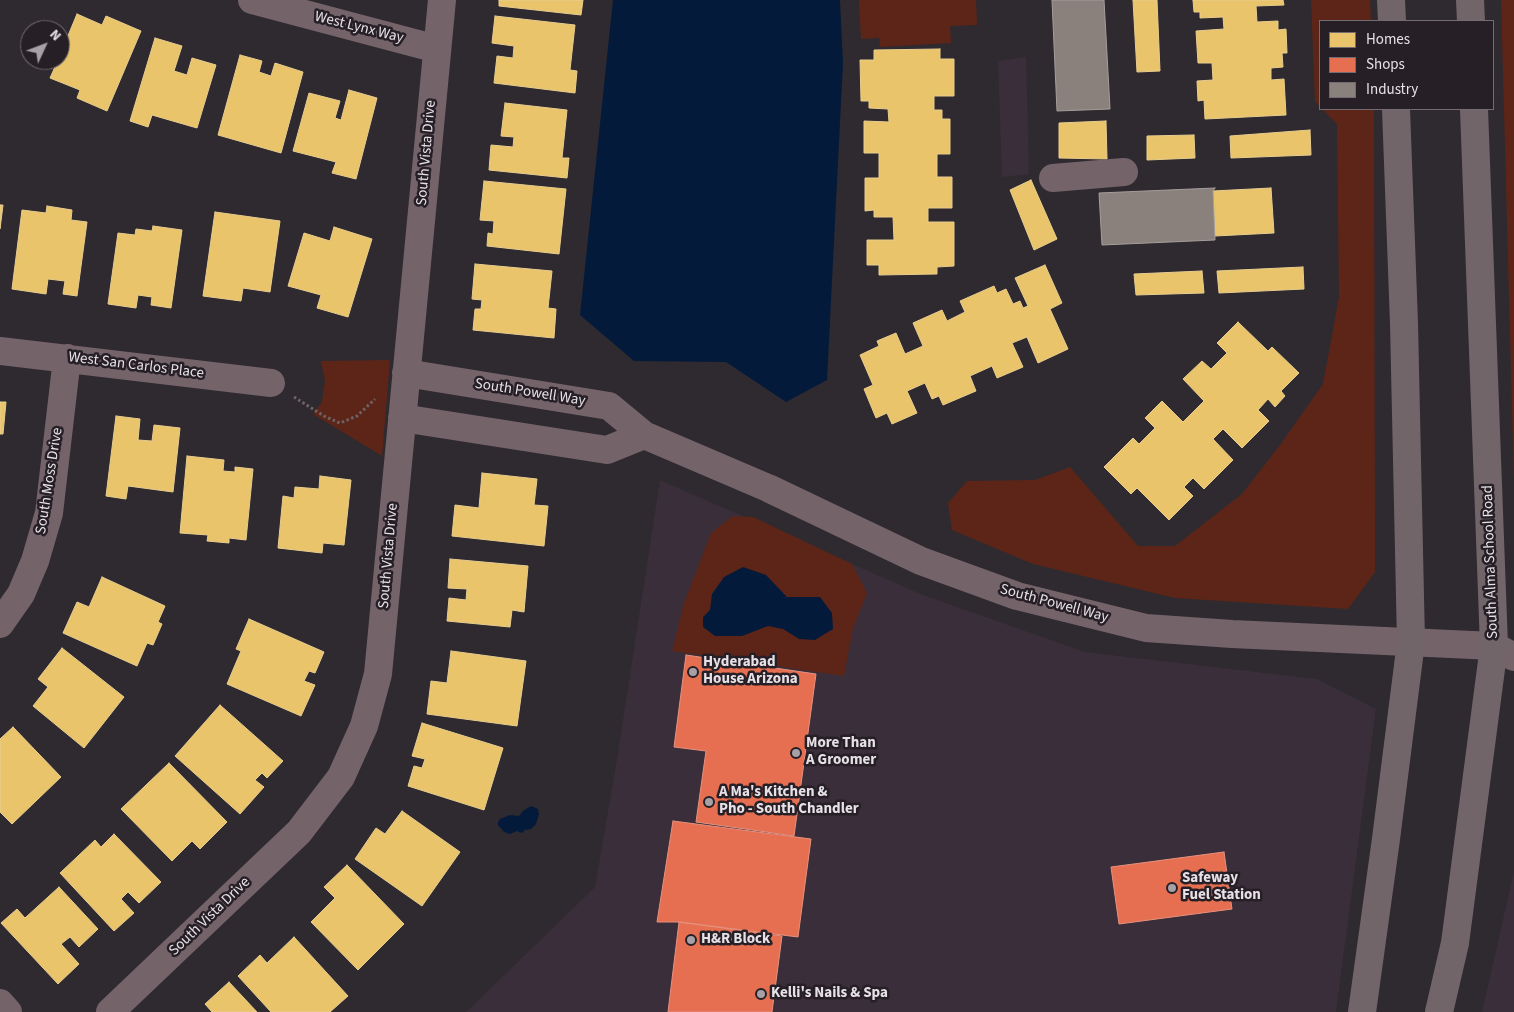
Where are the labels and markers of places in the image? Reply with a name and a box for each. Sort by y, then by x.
place label: Hyderabad House Arizona [703,654,798,689]
marker: Hyderabad House Arizona [687,666,699,678]
place label: More Than A Groomer [806,735,876,770]
marker: More Than A Groomer [790,747,802,759]
place label: A Ma's Kitchen & Pho - South Chandler [719,784,859,819]
marker: A Ma's Kitchen & Pho - South Chandler [703,796,715,808]
place label: Safeway Fuel Station [1182,870,1261,905]
marker: Safeway Fuel Station [1166,882,1178,894]
place label: H&R Block [701,931,770,949]
marker: H&R Block [685,934,697,946]
place label: Kelli's Nails & Spa [771,985,888,1003]
marker: Kelli's Nails & Spa [755,988,767,1000]

